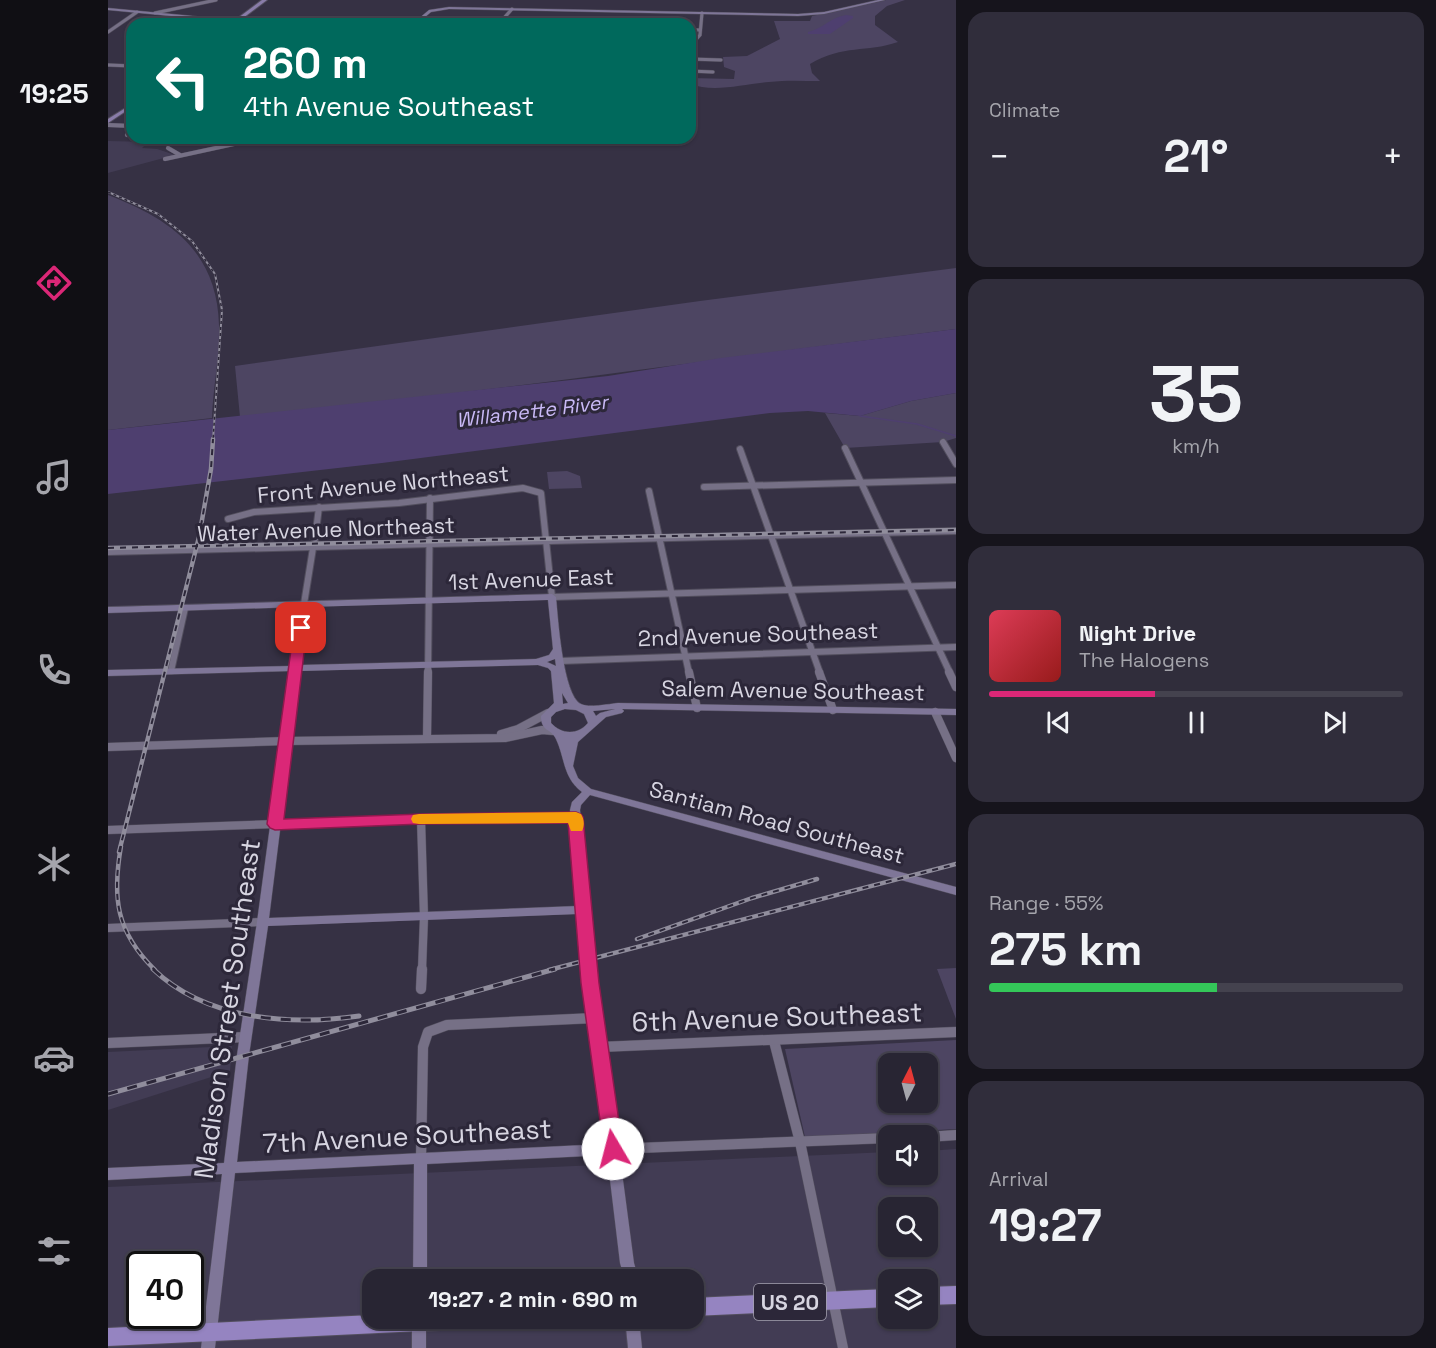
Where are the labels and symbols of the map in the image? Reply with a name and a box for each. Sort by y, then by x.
water label: Willamette River [455,388,612,433]
street label: Front Avenue Northeast [256,459,510,509]
street label: Water Avenue Northeast [197,511,455,547]
street label: 1st Avenue East [448,562,614,596]
pin [275,602,326,653]
street label: 2nd Avenue Southeast [637,616,879,652]
street label: Salem Avenue Southeast [661,674,925,706]
street label: Santiam Road Southeast [646,774,908,870]
street label: Madison Street Southeast [186,837,268,1181]
street label: 6th Avenue Southeast [631,994,923,1040]
north arrow [878,1053,938,1113]
street label: 7th Avenue Southeast [262,1111,552,1161]
position arrow [581,1117,645,1181]
speed limit sign: 40 [126,1251,204,1329]
road number: US 20 [754,1284,826,1320]

